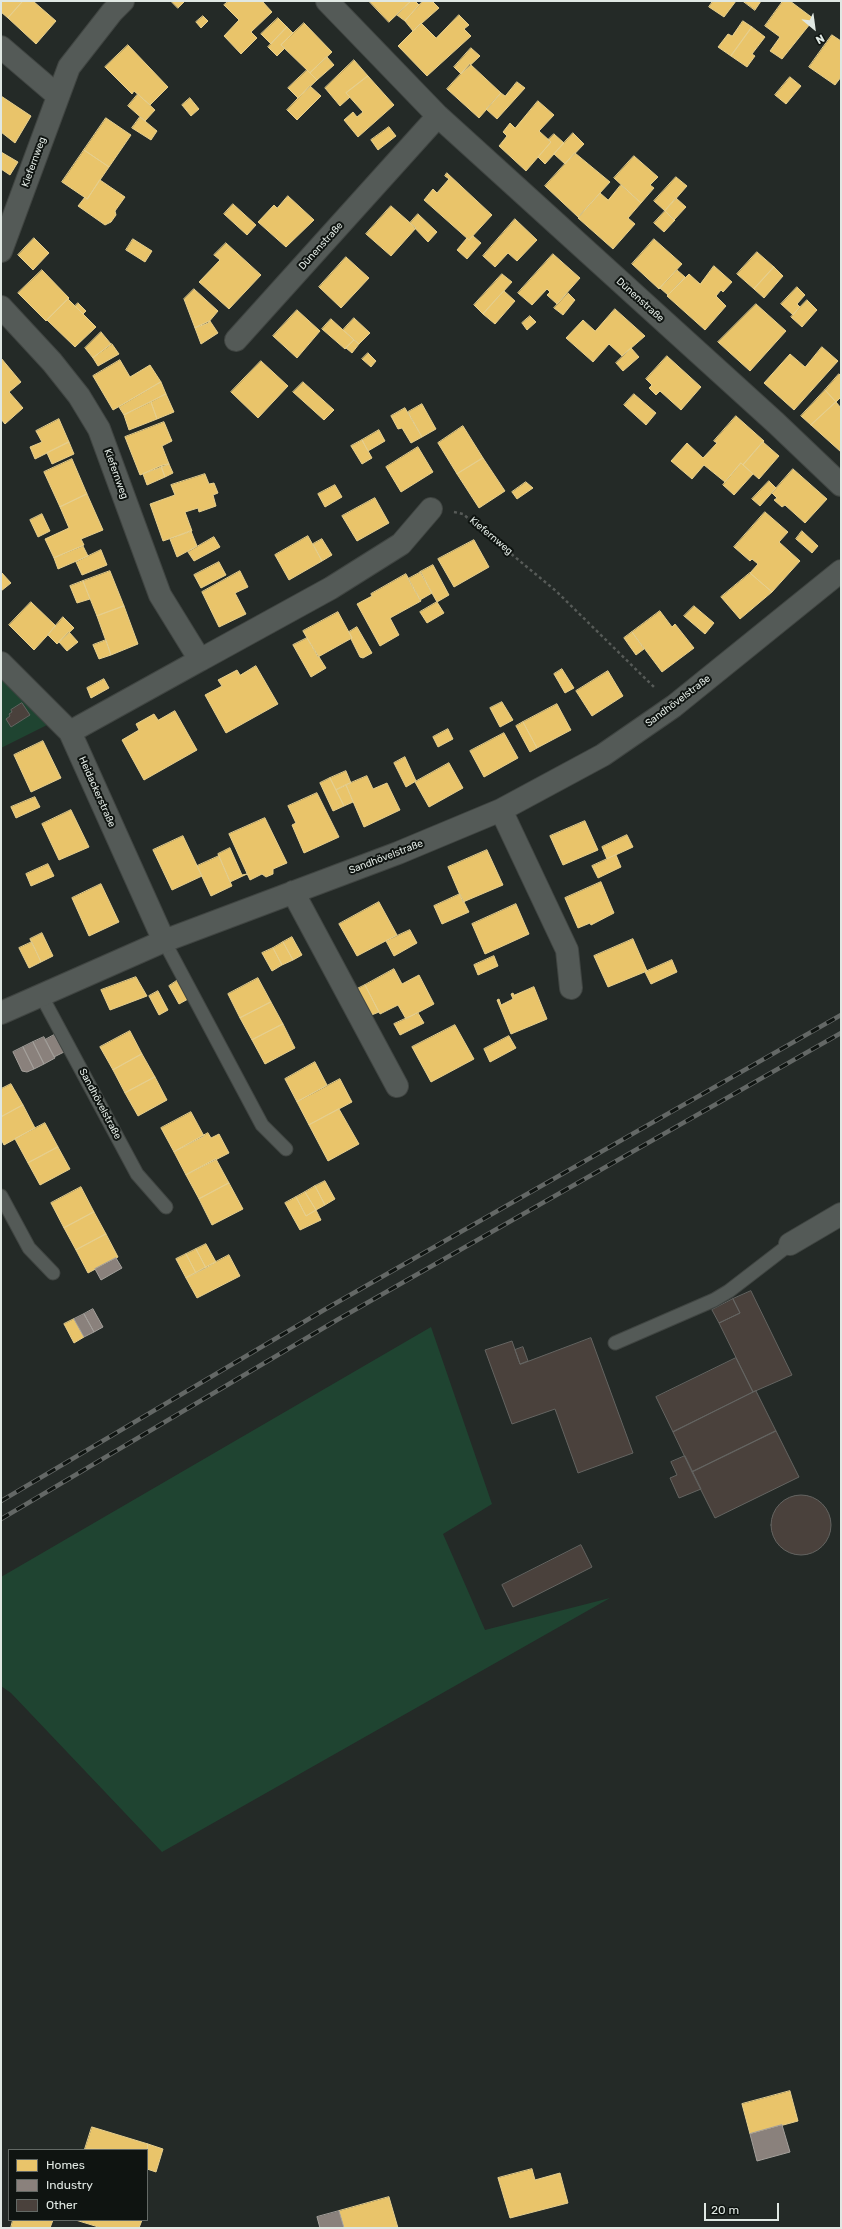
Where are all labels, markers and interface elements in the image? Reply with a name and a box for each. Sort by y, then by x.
north arrow [794,8,834,48]
text: N [813,31,827,47]
street label: Kiefernweg [19,135,49,189]
street label: Dünenstraße [296,220,346,272]
street label: Dünenstraße [614,275,666,325]
street label: Kiefernweg [101,447,131,501]
street label: Kiefernweg [467,515,515,557]
street label: Sandhövelstraße [643,673,713,729]
street label: Heidackerstraße [76,755,118,829]
street label: Sandhövelstraße [347,837,425,877]
street label: Sandhövelstraße [76,1067,124,1141]
legend [8,2149,148,2221]
text: Homes [46,2158,85,2172]
text: Industry [46,2178,93,2192]
scale bar [706,2195,781,2221]
text: Other [46,2198,77,2212]
text: 20 m [711,2203,739,2217]

